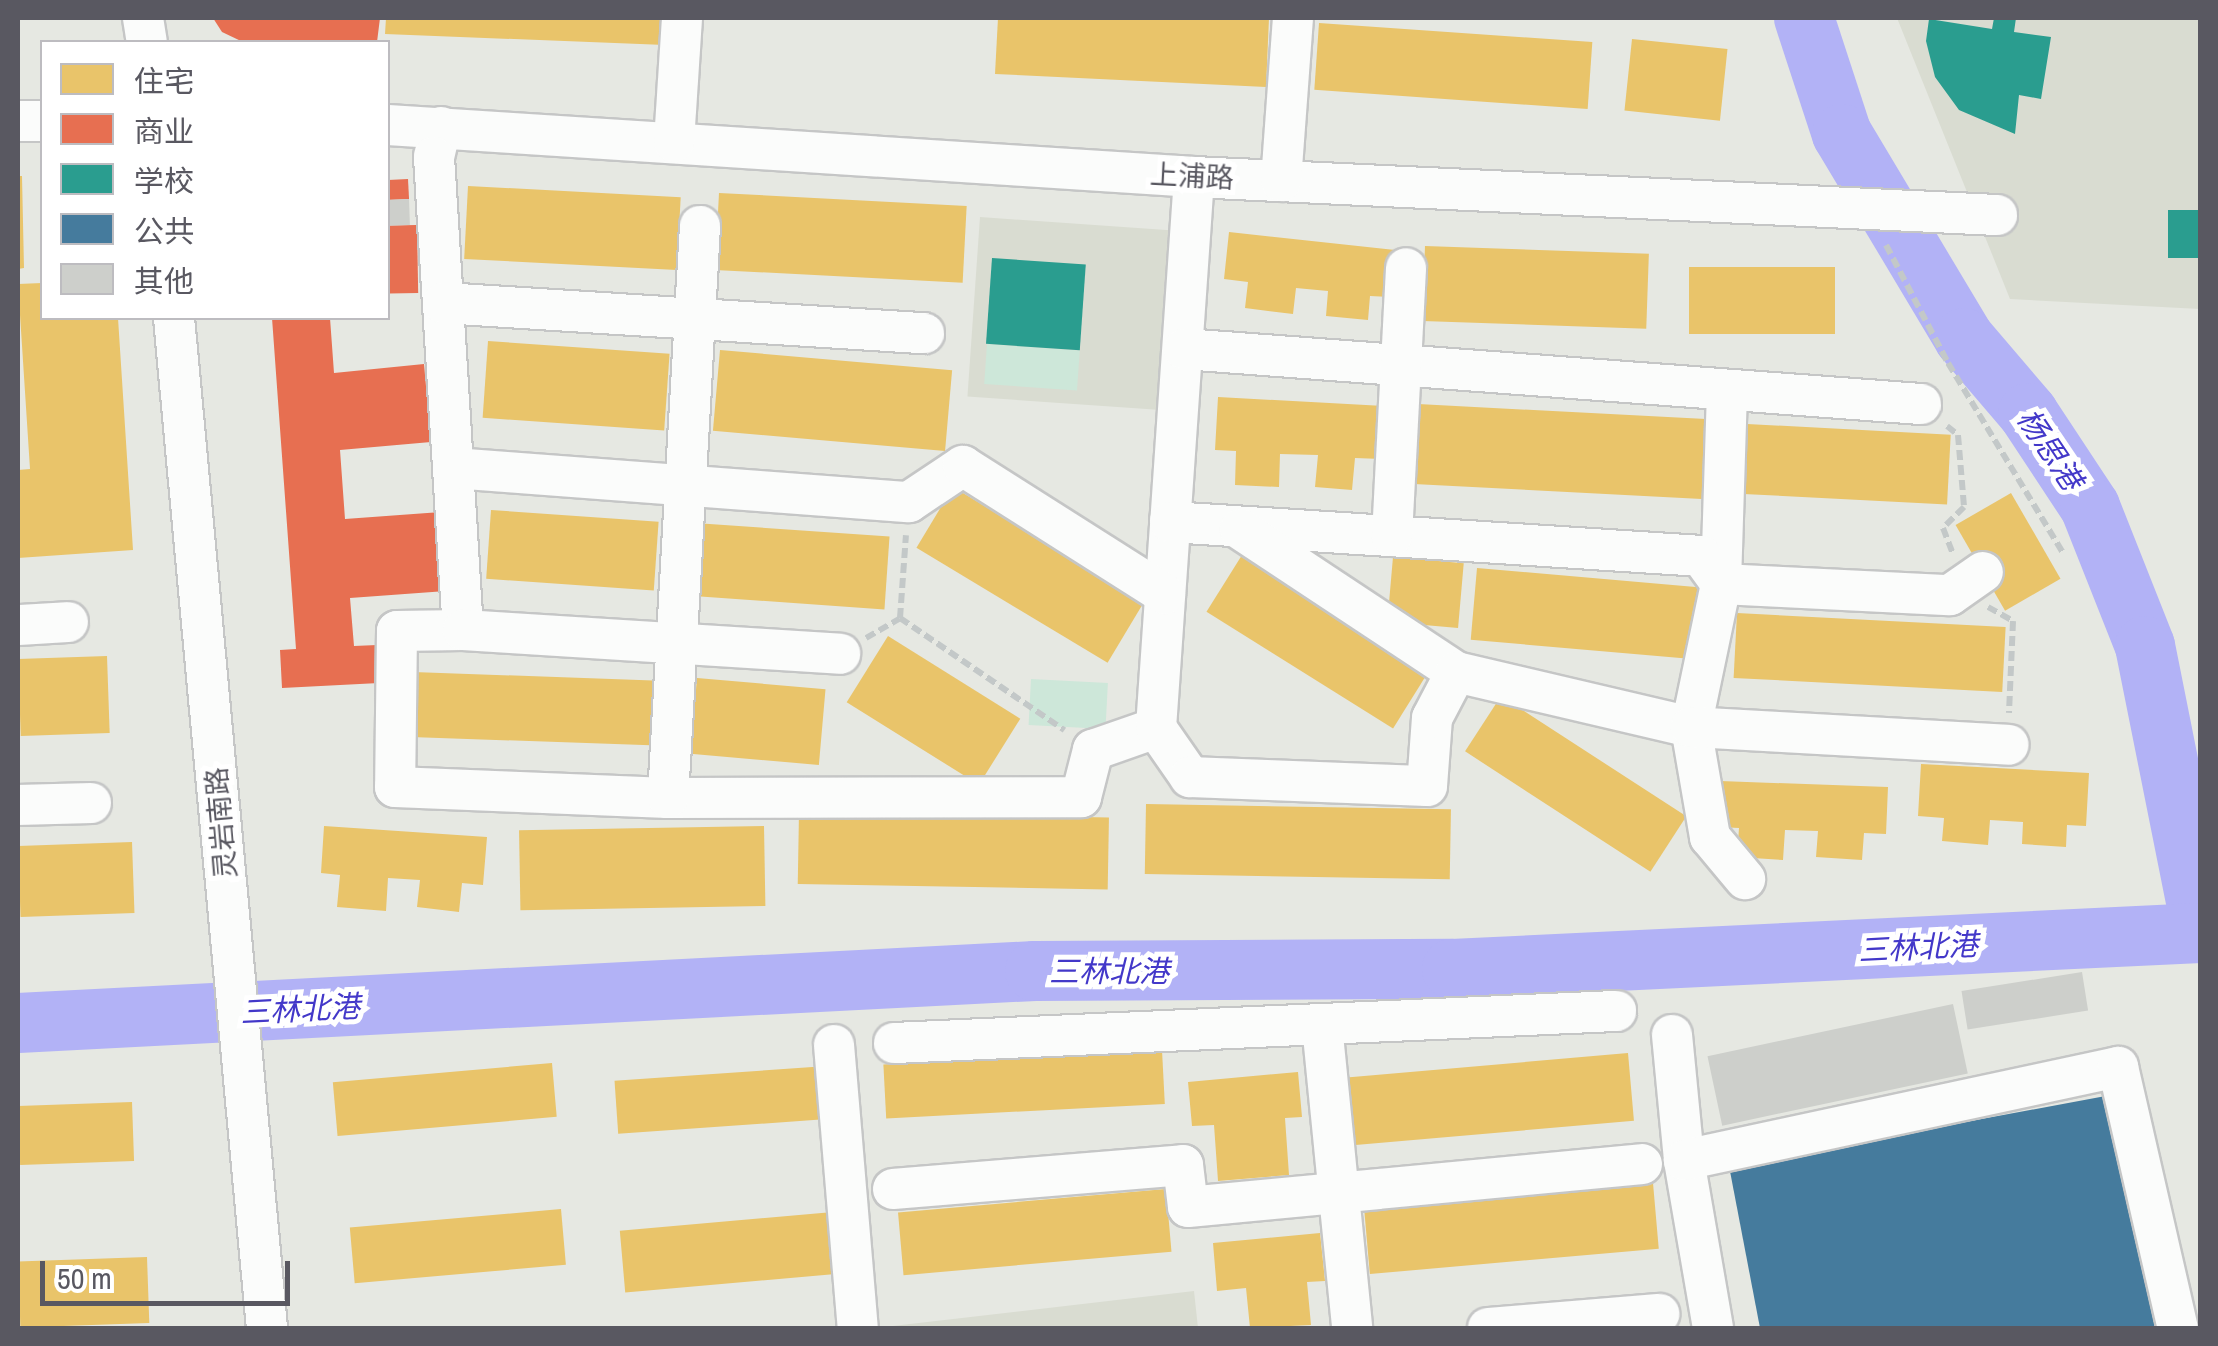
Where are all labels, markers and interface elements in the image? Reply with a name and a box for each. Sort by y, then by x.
legend [40,40,390,320]
text: 住宅 [134,61,194,101]
text: 商业 [134,111,194,151]
street label: 上浦路 [1149,157,1235,195]
text: 学校 [134,161,194,201]
text: 公共 [134,211,194,251]
text: 其他 [134,261,194,301]
water label: 杨思港 [2010,402,2090,496]
street label: 灵岩南路 [199,766,243,880]
water label: 三林北港 [1857,926,1979,968]
water label: 三林北港 [1049,953,1169,989]
water label: 三林北港 [239,988,361,1030]
scale bar [45,1241,295,1303]
text: 50 m [57,1258,112,1298]

